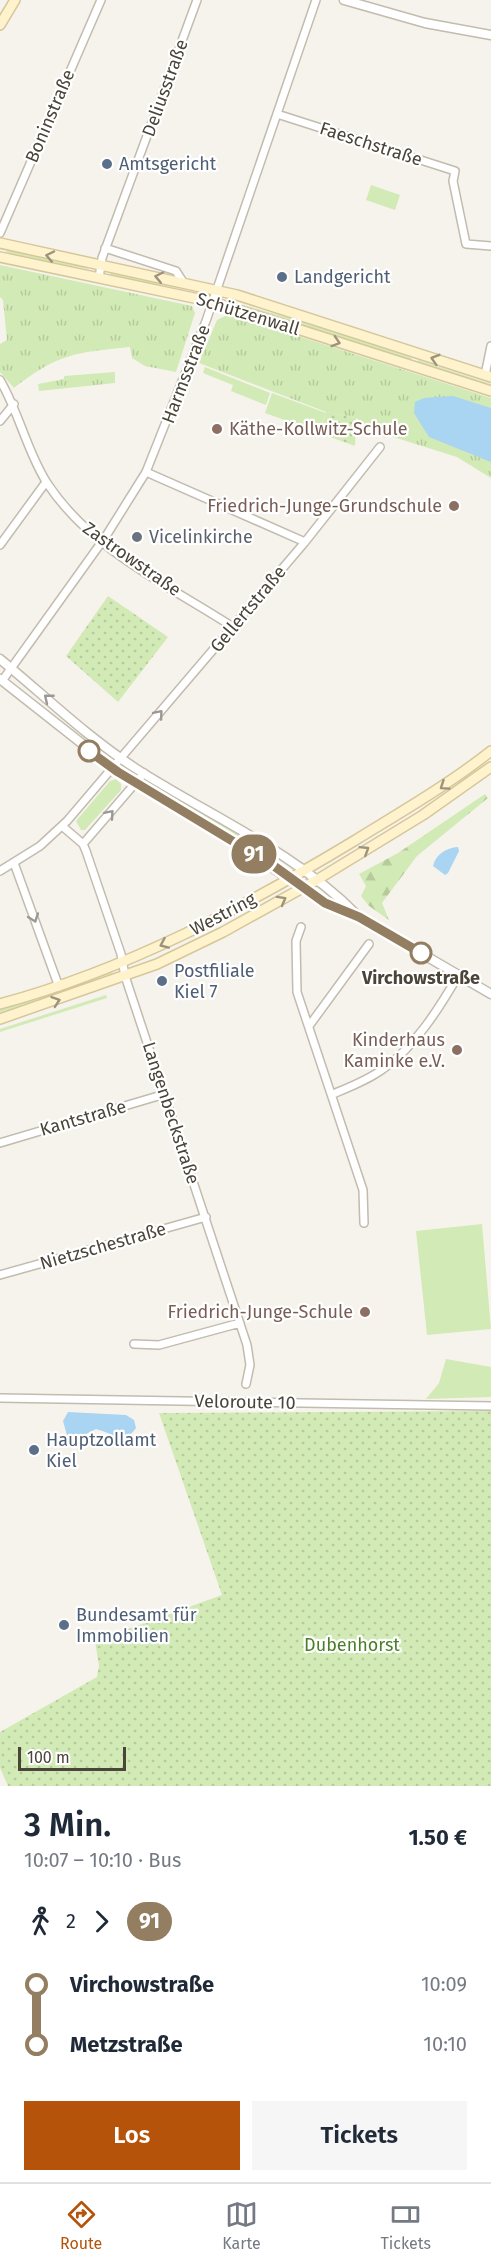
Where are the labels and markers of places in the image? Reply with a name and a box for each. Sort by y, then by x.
place label: Amtsgericht [119,153,217,175]
marker: Amtsgericht [100,157,114,171]
place label: Landgericht [294,266,391,288]
marker: Landgericht [275,270,289,284]
place label: Käthe-Kollwitz-Schule [229,418,407,440]
marker: Käthe-Kollwitz-Schule [210,422,224,436]
place label: Friedrich-Junge-Grundschule [207,495,442,517]
marker: Friedrich-Junge-Grundschule [447,499,461,513]
place label: Vicelinkirche [149,526,253,548]
marker: Vicelinkirche [130,530,144,544]
unlabelled marker [78,740,100,762]
marker: Virchowstraße [410,942,432,964]
place label: Postfiliale Kiel 7 [174,960,255,1003]
place label: Virchowstraße [361,967,480,989]
marker: Postfiliale Kiel 7 [155,974,169,988]
place label: Kinderhaus Kaminke e.V. [344,1029,445,1072]
marker: Kinderhaus Kaminke e.V. [450,1043,464,1057]
place label: Friedrich-Junge-Schule [168,1301,353,1323]
marker: Friedrich-Junge-Schule [358,1305,372,1319]
place label: Hauptzollamt Kiel [46,1429,157,1472]
marker: Hauptzollamt Kiel [27,1443,41,1457]
place label: Bundesamt für Immobilien [76,1604,197,1647]
marker: Bundesamt für Immobilien [57,1618,71,1632]

